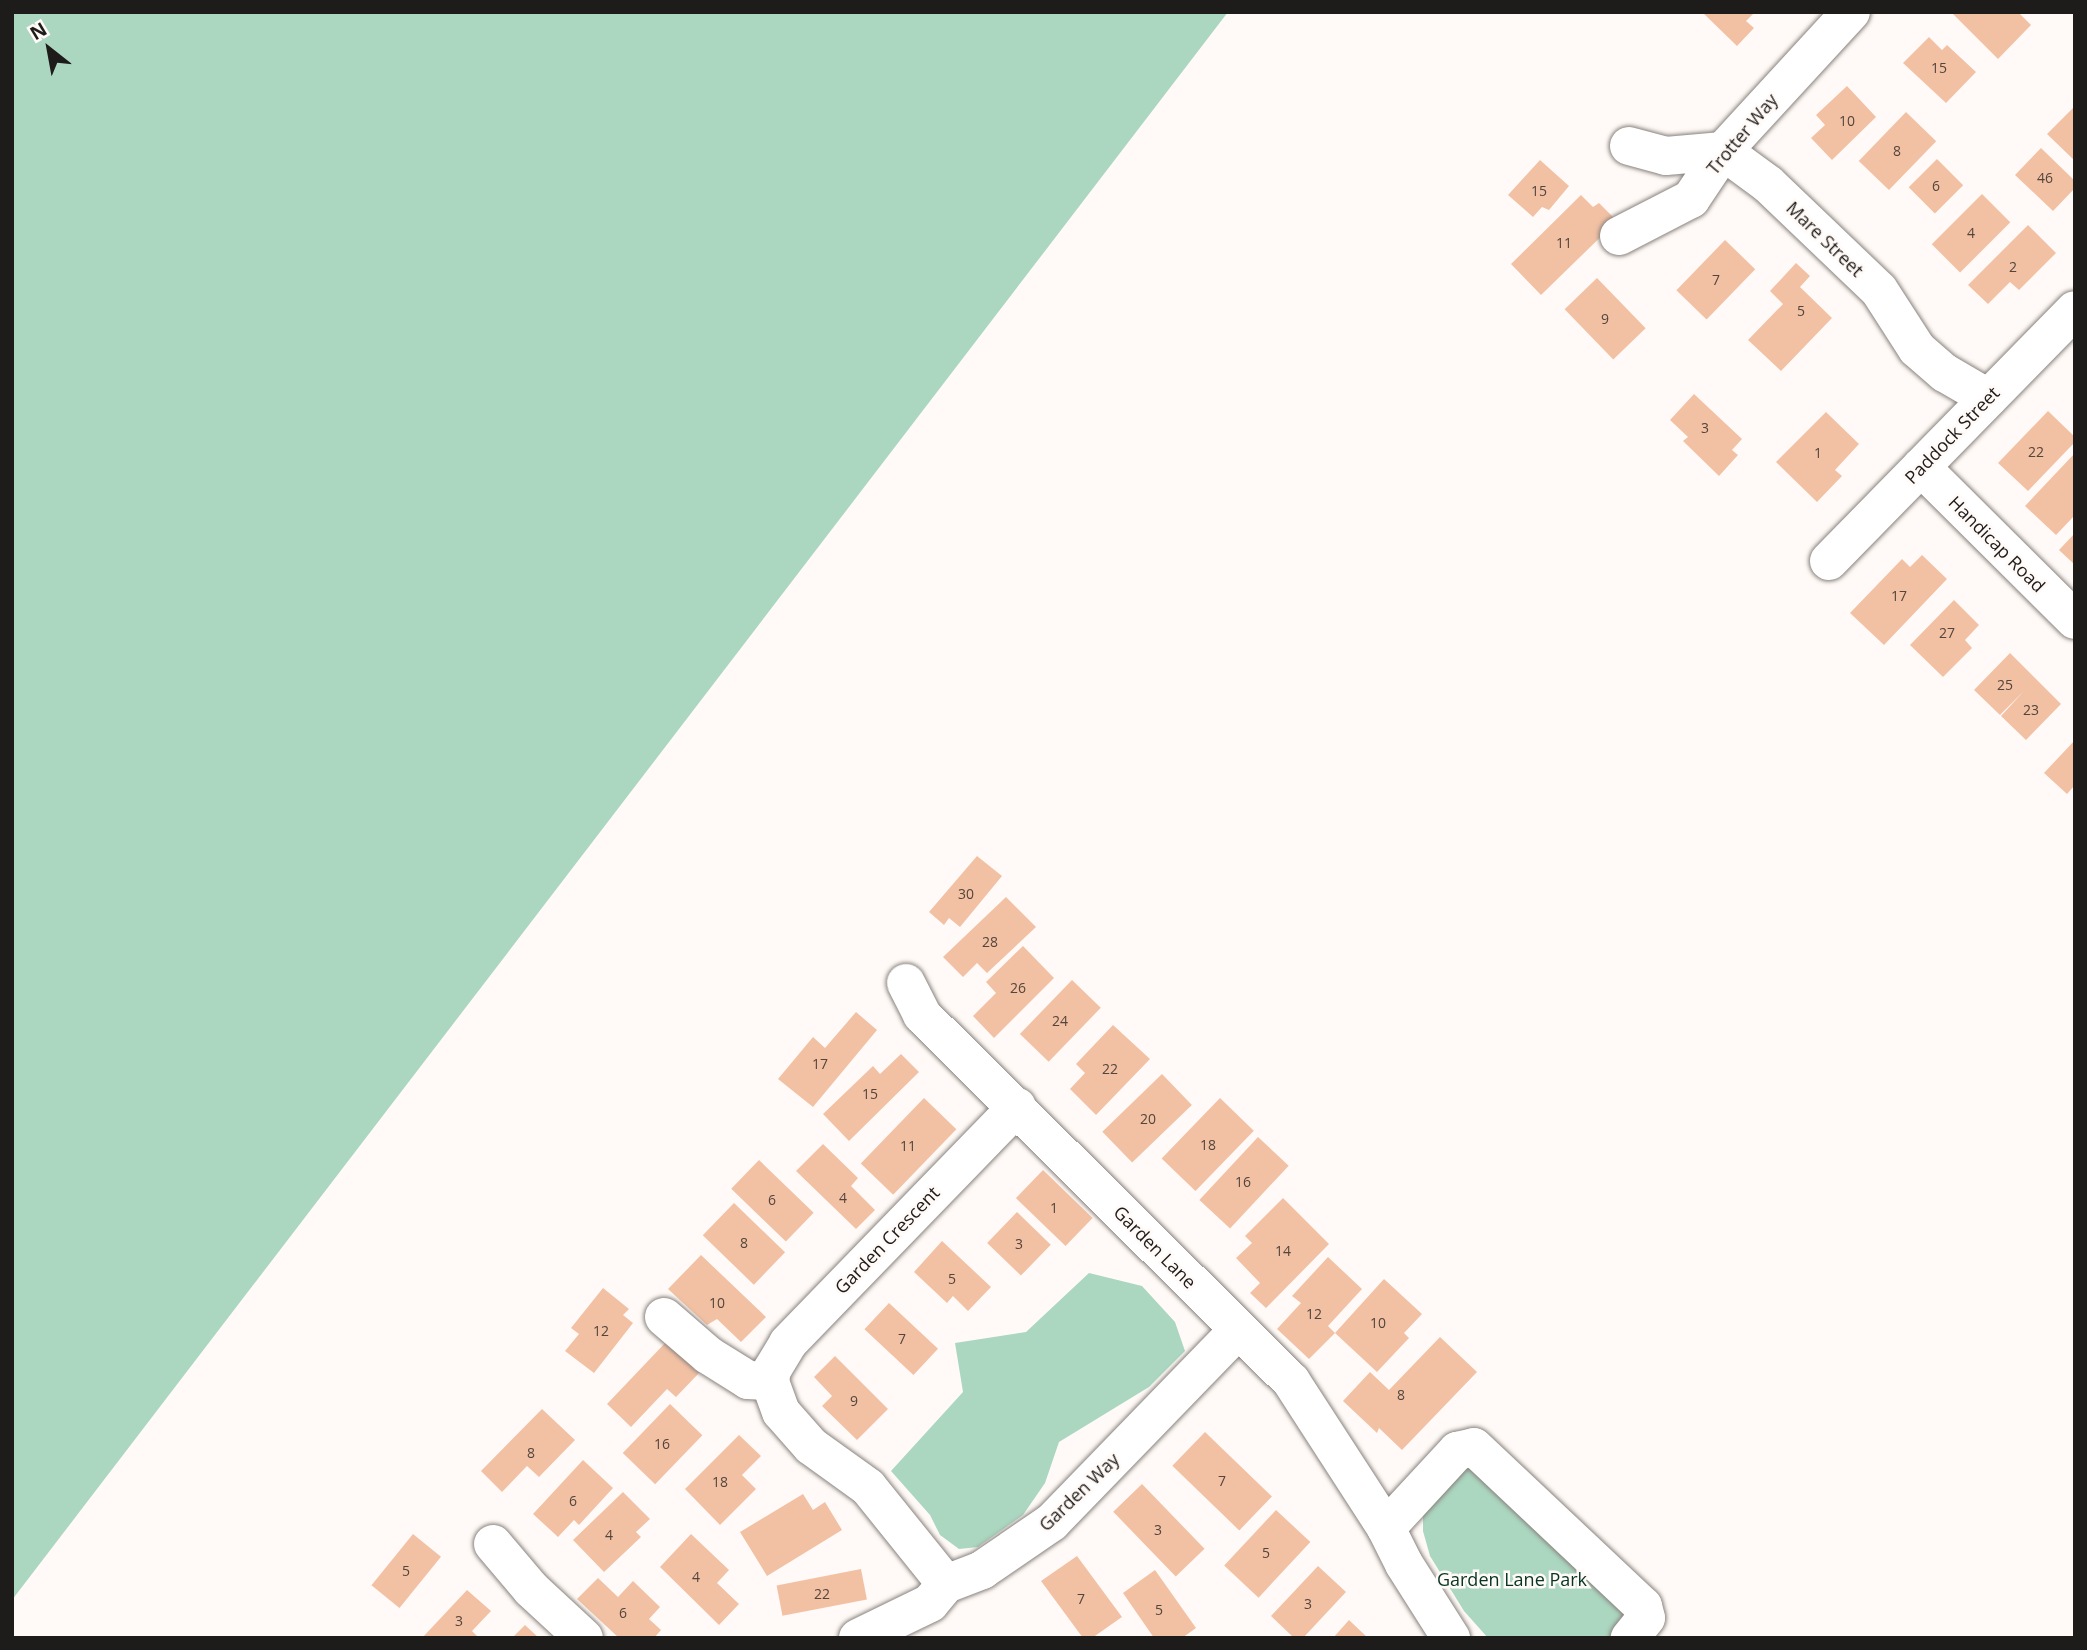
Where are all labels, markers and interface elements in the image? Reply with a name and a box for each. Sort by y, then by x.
north arrow [14,14,84,84]
text: N [25,16,51,46]
house number: 15 [1931,60,1947,76]
street label: Trotter Way [1702,89,1782,179]
house number: 10 [1839,113,1855,129]
house number: 8 [1893,143,1901,159]
house number: 46 [2037,170,2053,186]
house number: 6 [1932,178,1940,194]
house number: 15 [1531,183,1547,199]
street label: Mare Street [1782,197,1868,281]
house number: 4 [1967,225,1975,241]
house number: 11 [1556,235,1572,251]
house number: 2 [2009,259,2017,275]
house number: 7 [1712,272,1720,288]
house number: 5 [1797,303,1805,319]
house number: 9 [1601,311,1609,327]
street label: Paddock Street [1900,382,2004,488]
house number: 3 [1701,420,1709,436]
house number: 22 [2028,444,2044,460]
house number: 1 [1814,445,1822,461]
street label: Handicap Road [1944,491,2050,597]
house number: 17 [1891,588,1907,604]
house number: 27 [1939,625,1955,641]
house number: 25 [1997,677,2013,693]
house number: 23 [2023,702,2039,718]
house number: 30 [958,886,974,902]
house number: 28 [982,934,998,950]
house number: 26 [1010,980,1026,996]
house number: 24 [1052,1013,1068,1029]
house number: 17 [812,1056,828,1072]
house number: 22 [1102,1061,1118,1077]
house number: 15 [862,1086,878,1102]
house number: 20 [1140,1111,1156,1127]
house number: 18 [1200,1137,1216,1153]
house number: 11 [900,1138,916,1154]
house number: 16 [1235,1174,1251,1190]
street label: Garden Crescent [830,1182,944,1298]
house number: 4 [839,1190,847,1206]
house number: 6 [768,1192,776,1208]
house number: 1 [1050,1200,1058,1216]
street label: Garden Lane [1109,1201,1201,1293]
house number: 8 [740,1235,748,1251]
house number: 3 [1015,1236,1023,1252]
house number: 14 [1275,1243,1291,1259]
house number: 5 [948,1271,956,1287]
house number: 10 [709,1295,725,1311]
house number: 12 [1306,1306,1322,1322]
house number: 10 [1370,1315,1386,1331]
house number: 12 [593,1323,609,1339]
house number: 7 [898,1331,906,1347]
house number: 8 [1397,1387,1405,1403]
house number: 9 [850,1393,858,1409]
house number: 16 [654,1436,670,1452]
house number: 8 [527,1445,535,1461]
street label: Garden Way [1034,1448,1124,1536]
house number: 7 [1218,1473,1226,1489]
house number: 18 [712,1474,728,1490]
house number: 6 [569,1493,577,1509]
house number: 3 [1154,1522,1162,1538]
house number: 4 [605,1527,613,1543]
house number: 5 [1262,1545,1270,1561]
house number: 5 [402,1563,410,1579]
park label: Garden Lane Park [1437,1568,1587,1590]
house number: 4 [692,1569,700,1585]
house number: 22 [814,1586,830,1602]
house number: 7 [1077,1591,1085,1607]
house number: 3 [1304,1596,1312,1612]
house number: 5 [1155,1602,1163,1618]
house number: 6 [619,1605,627,1621]
house number: 3 [455,1613,463,1629]

